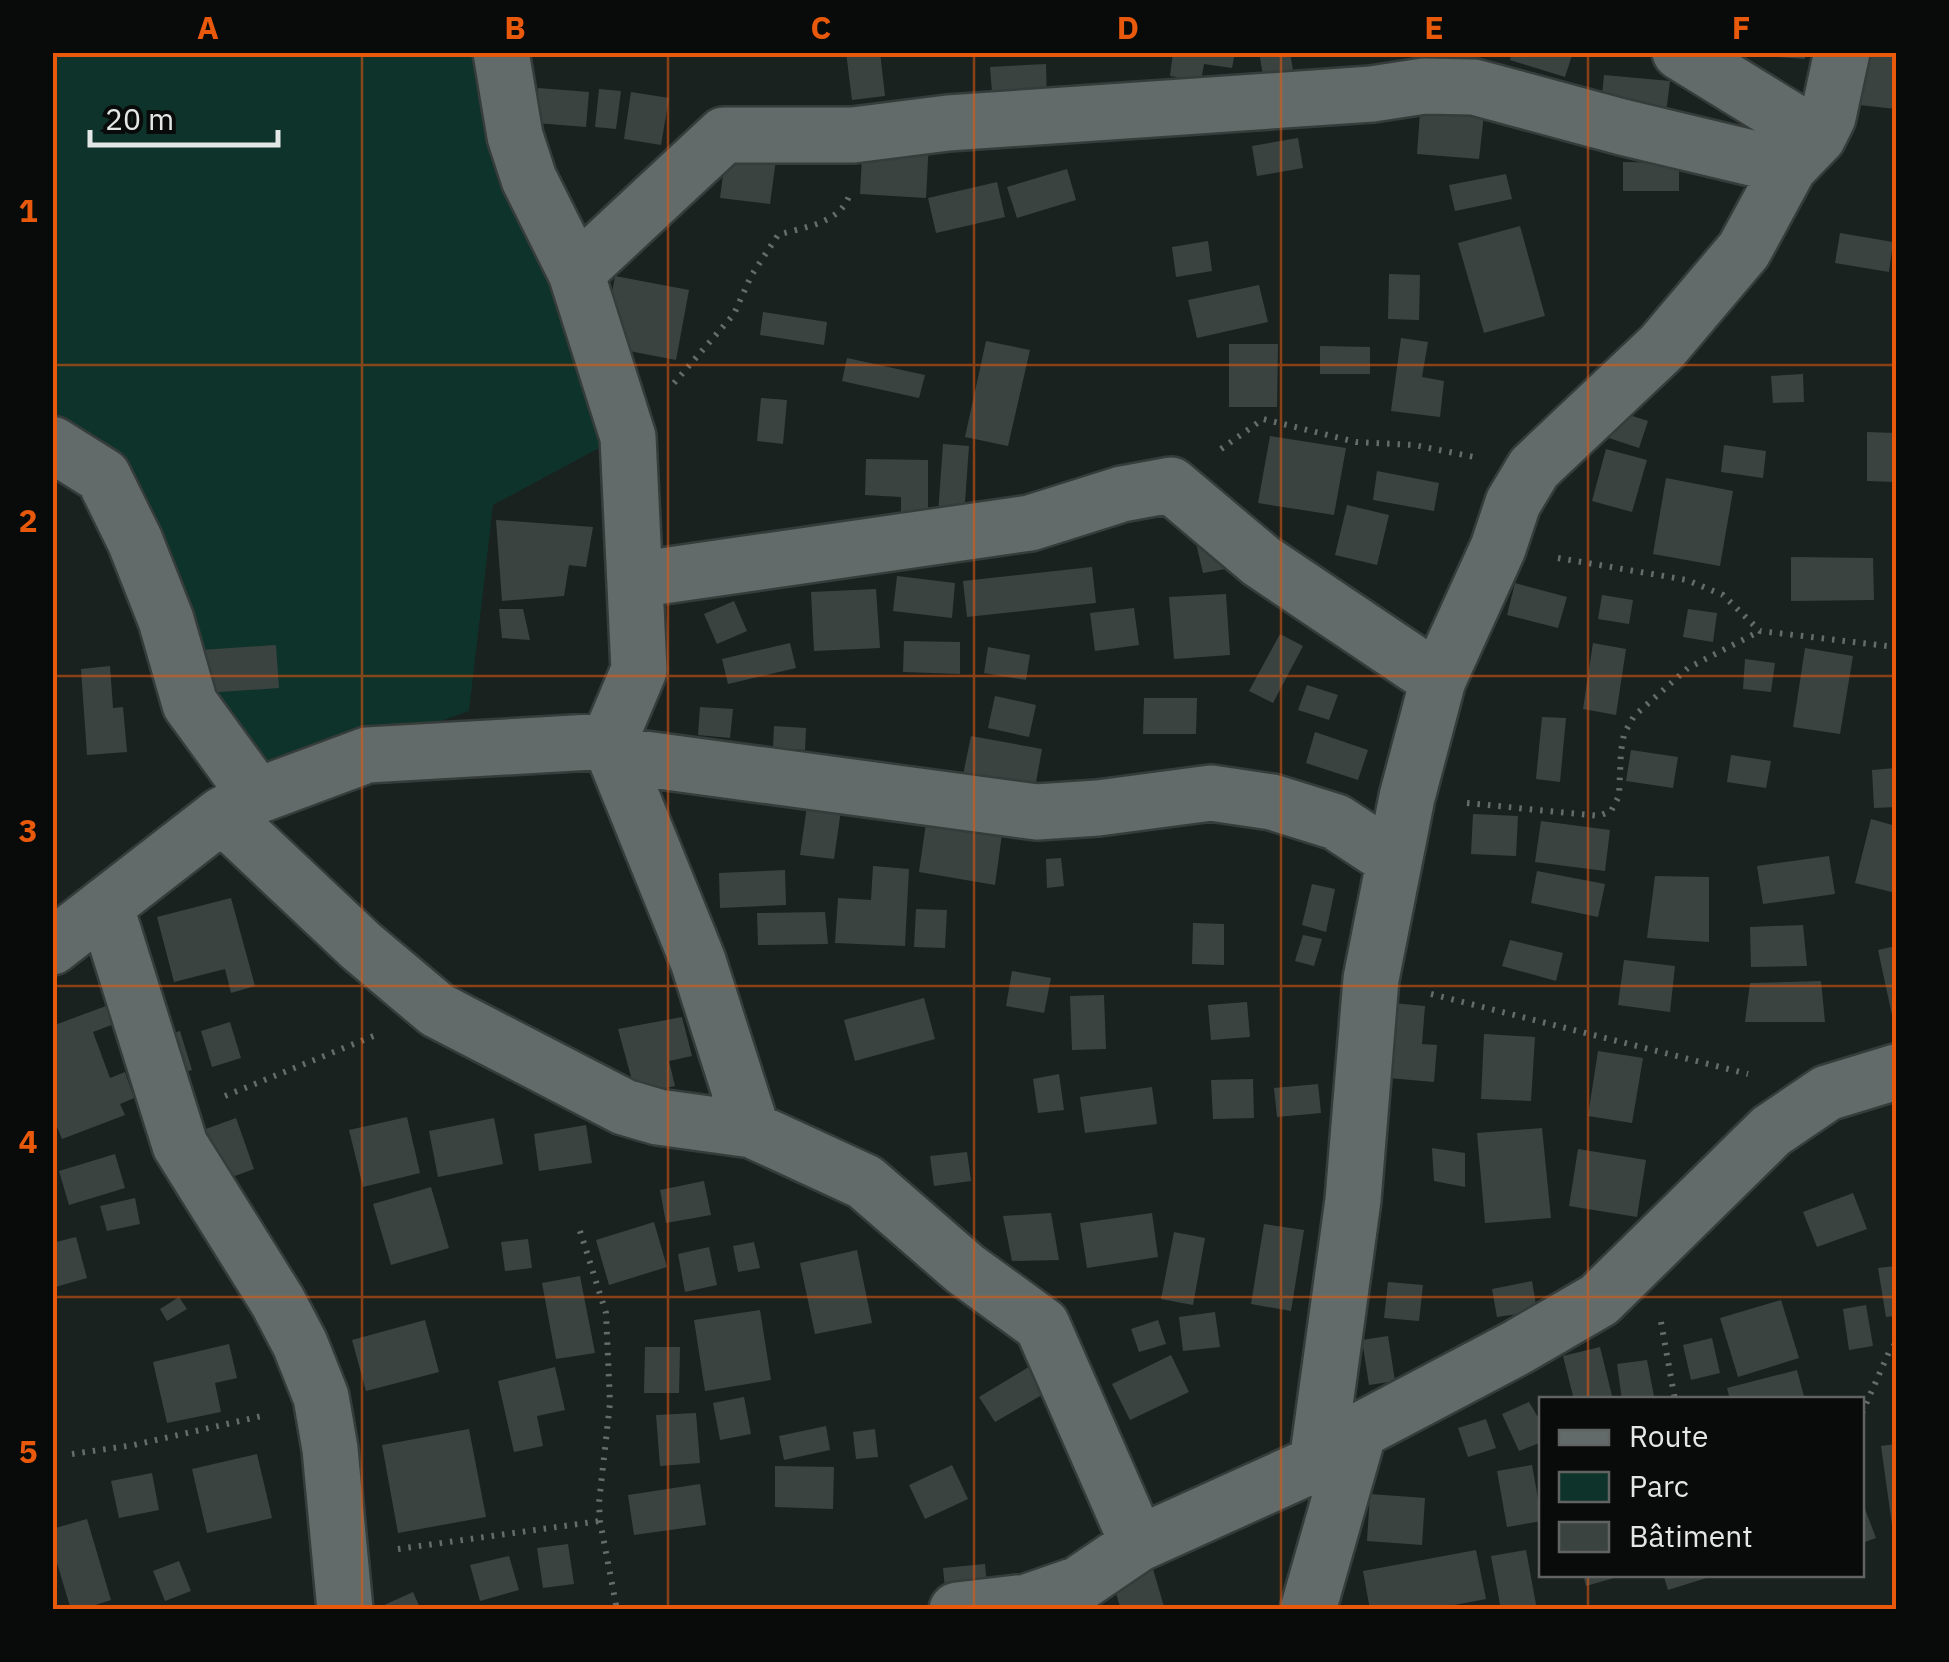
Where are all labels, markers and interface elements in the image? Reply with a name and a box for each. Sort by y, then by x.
text: A [197,6,219,48]
text: B [504,6,526,48]
text: C [811,6,831,48]
text: D [1117,6,1139,48]
text: E [1424,6,1444,48]
text: F [1732,6,1750,48]
scale bar [90,85,278,147]
text: 20 m [105,99,174,138]
text: 1 [18,189,38,231]
text: 2 [18,499,38,541]
text: 3 [18,809,38,851]
text: 4 [18,1120,38,1162]
legend [1539,1397,1864,1577]
text: Route [1629,1416,1708,1455]
text: 5 [18,1430,38,1472]
text: Parc [1629,1466,1689,1505]
text: Bâtiment [1629,1516,1753,1555]

